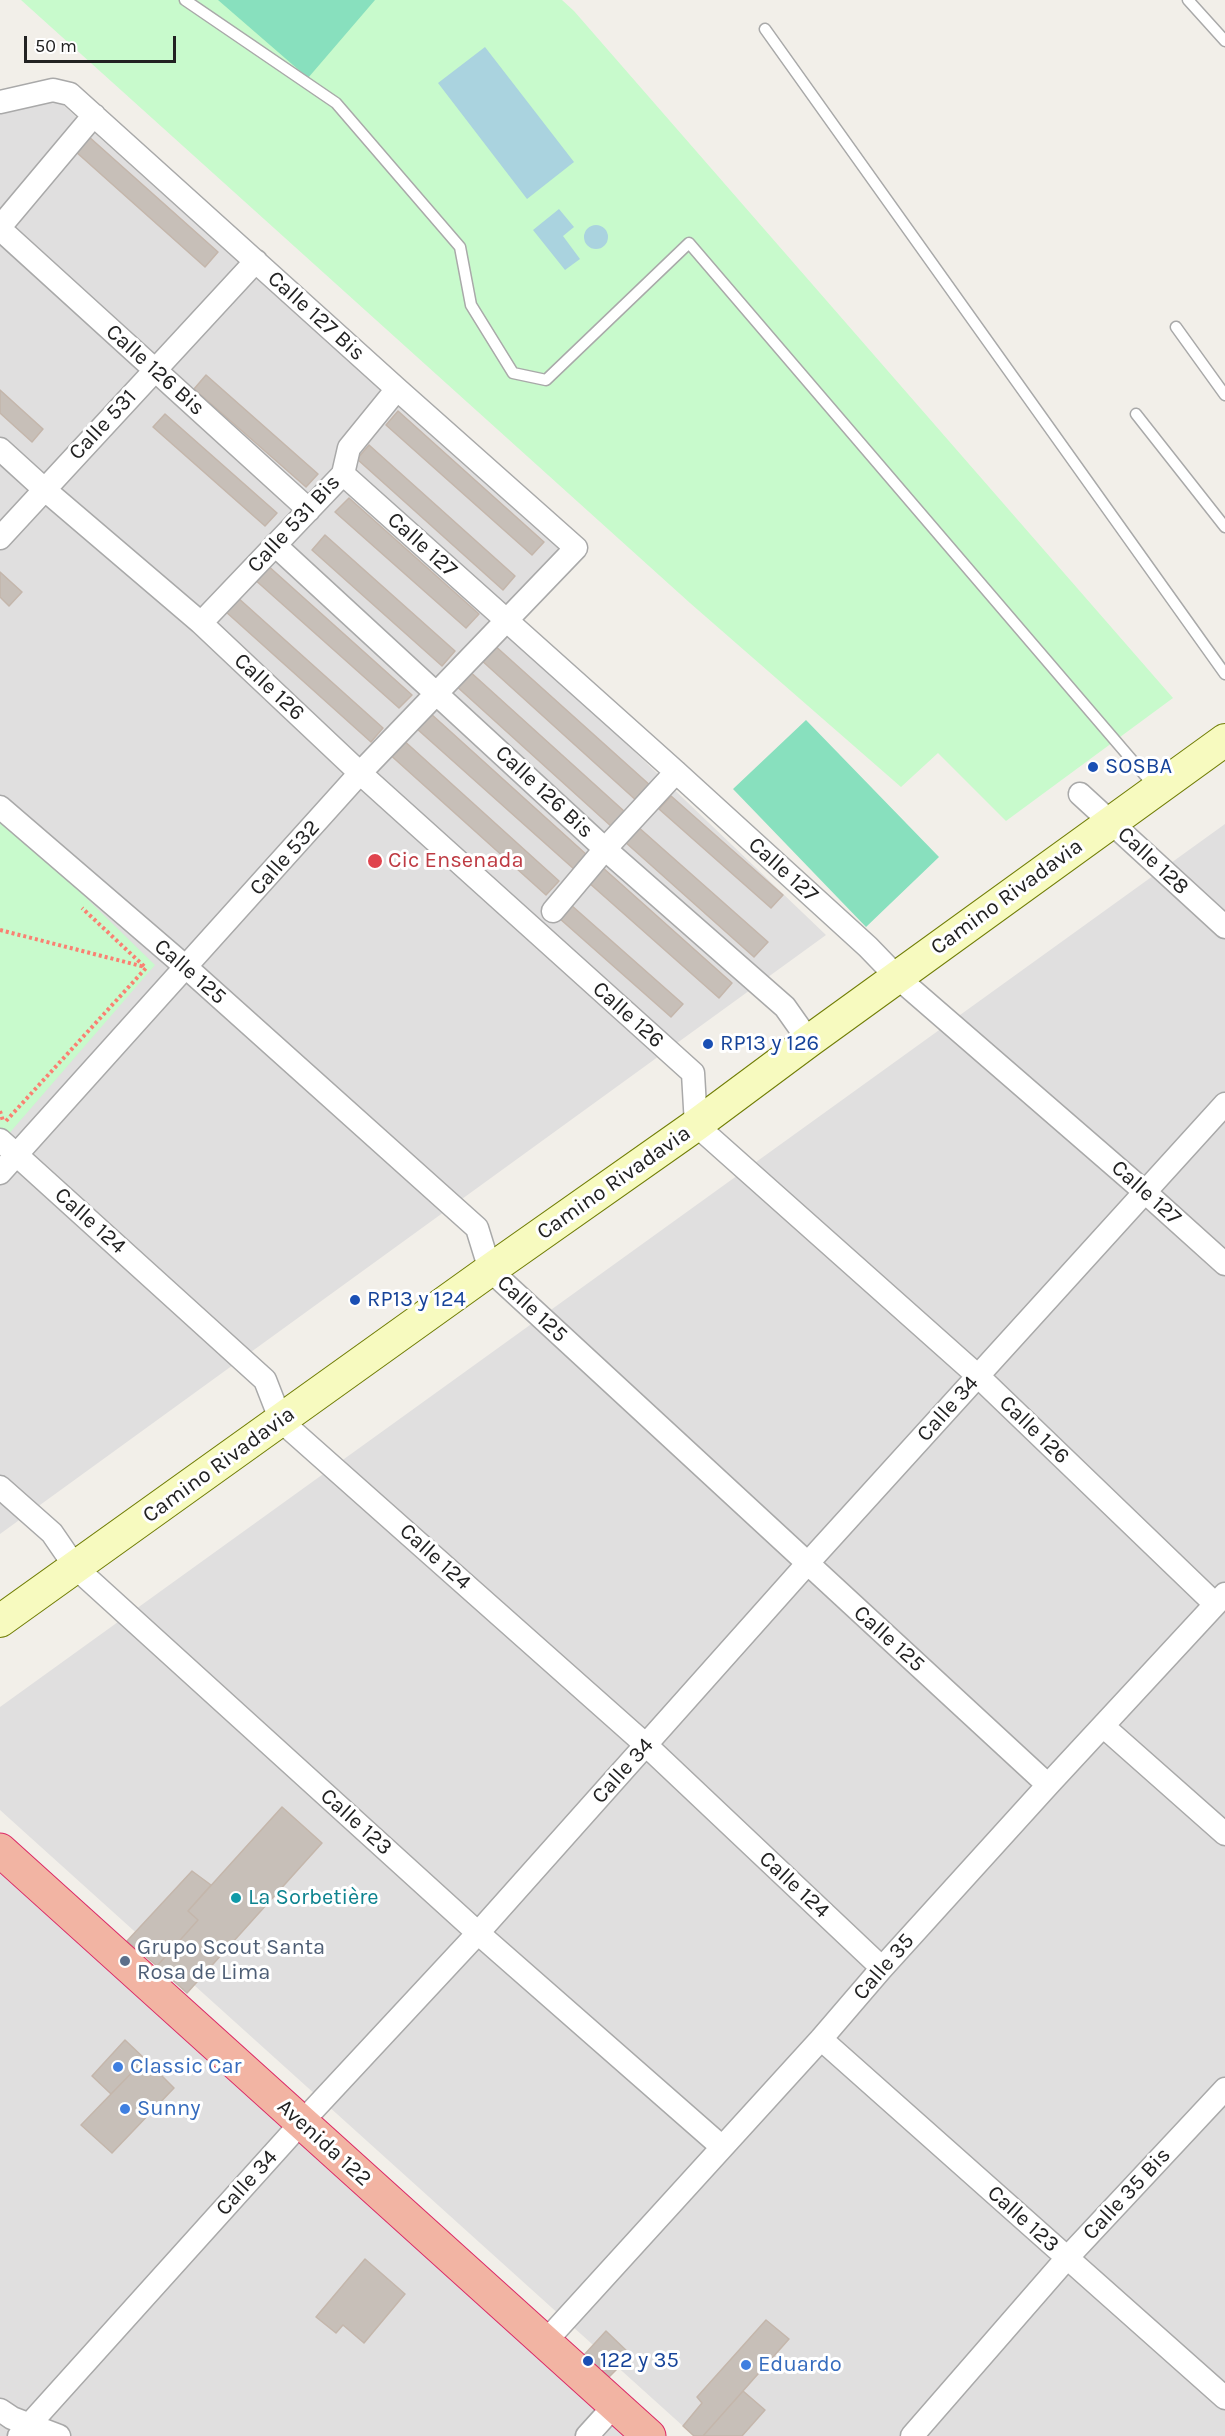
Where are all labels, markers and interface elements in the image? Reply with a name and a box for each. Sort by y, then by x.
scale bar [27,24,178,62]
text: 50 m [35,35,77,57]
street label: Calle 127 Bis [262,265,370,367]
street label: Calle 126 Bis [100,319,210,421]
street label: Calle 531 [64,384,142,466]
street label: Calle 531 Bis [242,470,346,578]
street label: Calle 127 [382,507,462,583]
street label: Calle 126 [228,648,310,726]
street label: Calle 126 Bis [490,740,598,844]
place label: SOSBA [1105,754,1172,780]
marker: SOSBA [1086,760,1100,774]
street label: Calle 532 [244,815,326,901]
street label: Calle 128 [1112,821,1194,901]
street label: Calle 127 [743,832,823,908]
street label: Camino Rivadavia [926,833,1088,961]
place label: Cic Ensenada [388,848,524,874]
marker: Cic Ensenada [366,852,384,870]
street label: Calle 125 [149,934,231,1010]
street label: Calle 126 [587,976,669,1054]
place label: RP13 y 126 [720,1031,819,1057]
marker: RP13 y 126 [701,1037,715,1051]
street label: Camino Rivadavia [532,1120,696,1246]
street label: Calle 127 [1106,1155,1186,1231]
street label: Calle 124 [49,1182,131,1260]
street label: Calle 125 [491,1270,573,1348]
place label: RP13 y 124 [367,1287,466,1313]
marker: RP13 y 124 [348,1293,362,1307]
street label: Calle 34 [912,1371,984,1447]
street label: Calle 126 [994,1390,1074,1470]
street label: Camino Rivadavia [138,1401,300,1529]
street label: Calle 124 [394,1518,476,1596]
street label: Calle 125 [848,1600,930,1678]
street label: Calle 34 [587,1733,659,1809]
street label: Calle 123 [315,1783,397,1861]
street label: Calle 124 [753,1846,835,1924]
place label: La Sorbetière [248,1885,379,1911]
marker: La Sorbetière [229,1891,243,1905]
street label: Calle 35 [848,1928,920,2006]
place label: Grupo Scout Santa Rosa de Lima [137,1935,325,1987]
marker: Grupo Scout Santa Rosa de Lima [118,1954,132,1968]
place label: Classic Car [130,2054,242,2080]
marker: Classic Car [111,2060,125,2074]
street label: Avenida 122 [272,2094,376,2192]
place label: Sunny [137,2096,200,2122]
marker: Sunny [118,2102,132,2116]
street label: Calle 35 Bis [1077,2142,1177,2246]
street label: Calle 34 [211,2145,283,2221]
street label: Calle 123 [982,2180,1064,2258]
place label: 122 y 35 [600,2348,679,2374]
place label: Eduardo [758,2352,842,2378]
marker: 122 y 35 [581,2354,595,2368]
marker: Eduardo [739,2358,753,2372]

